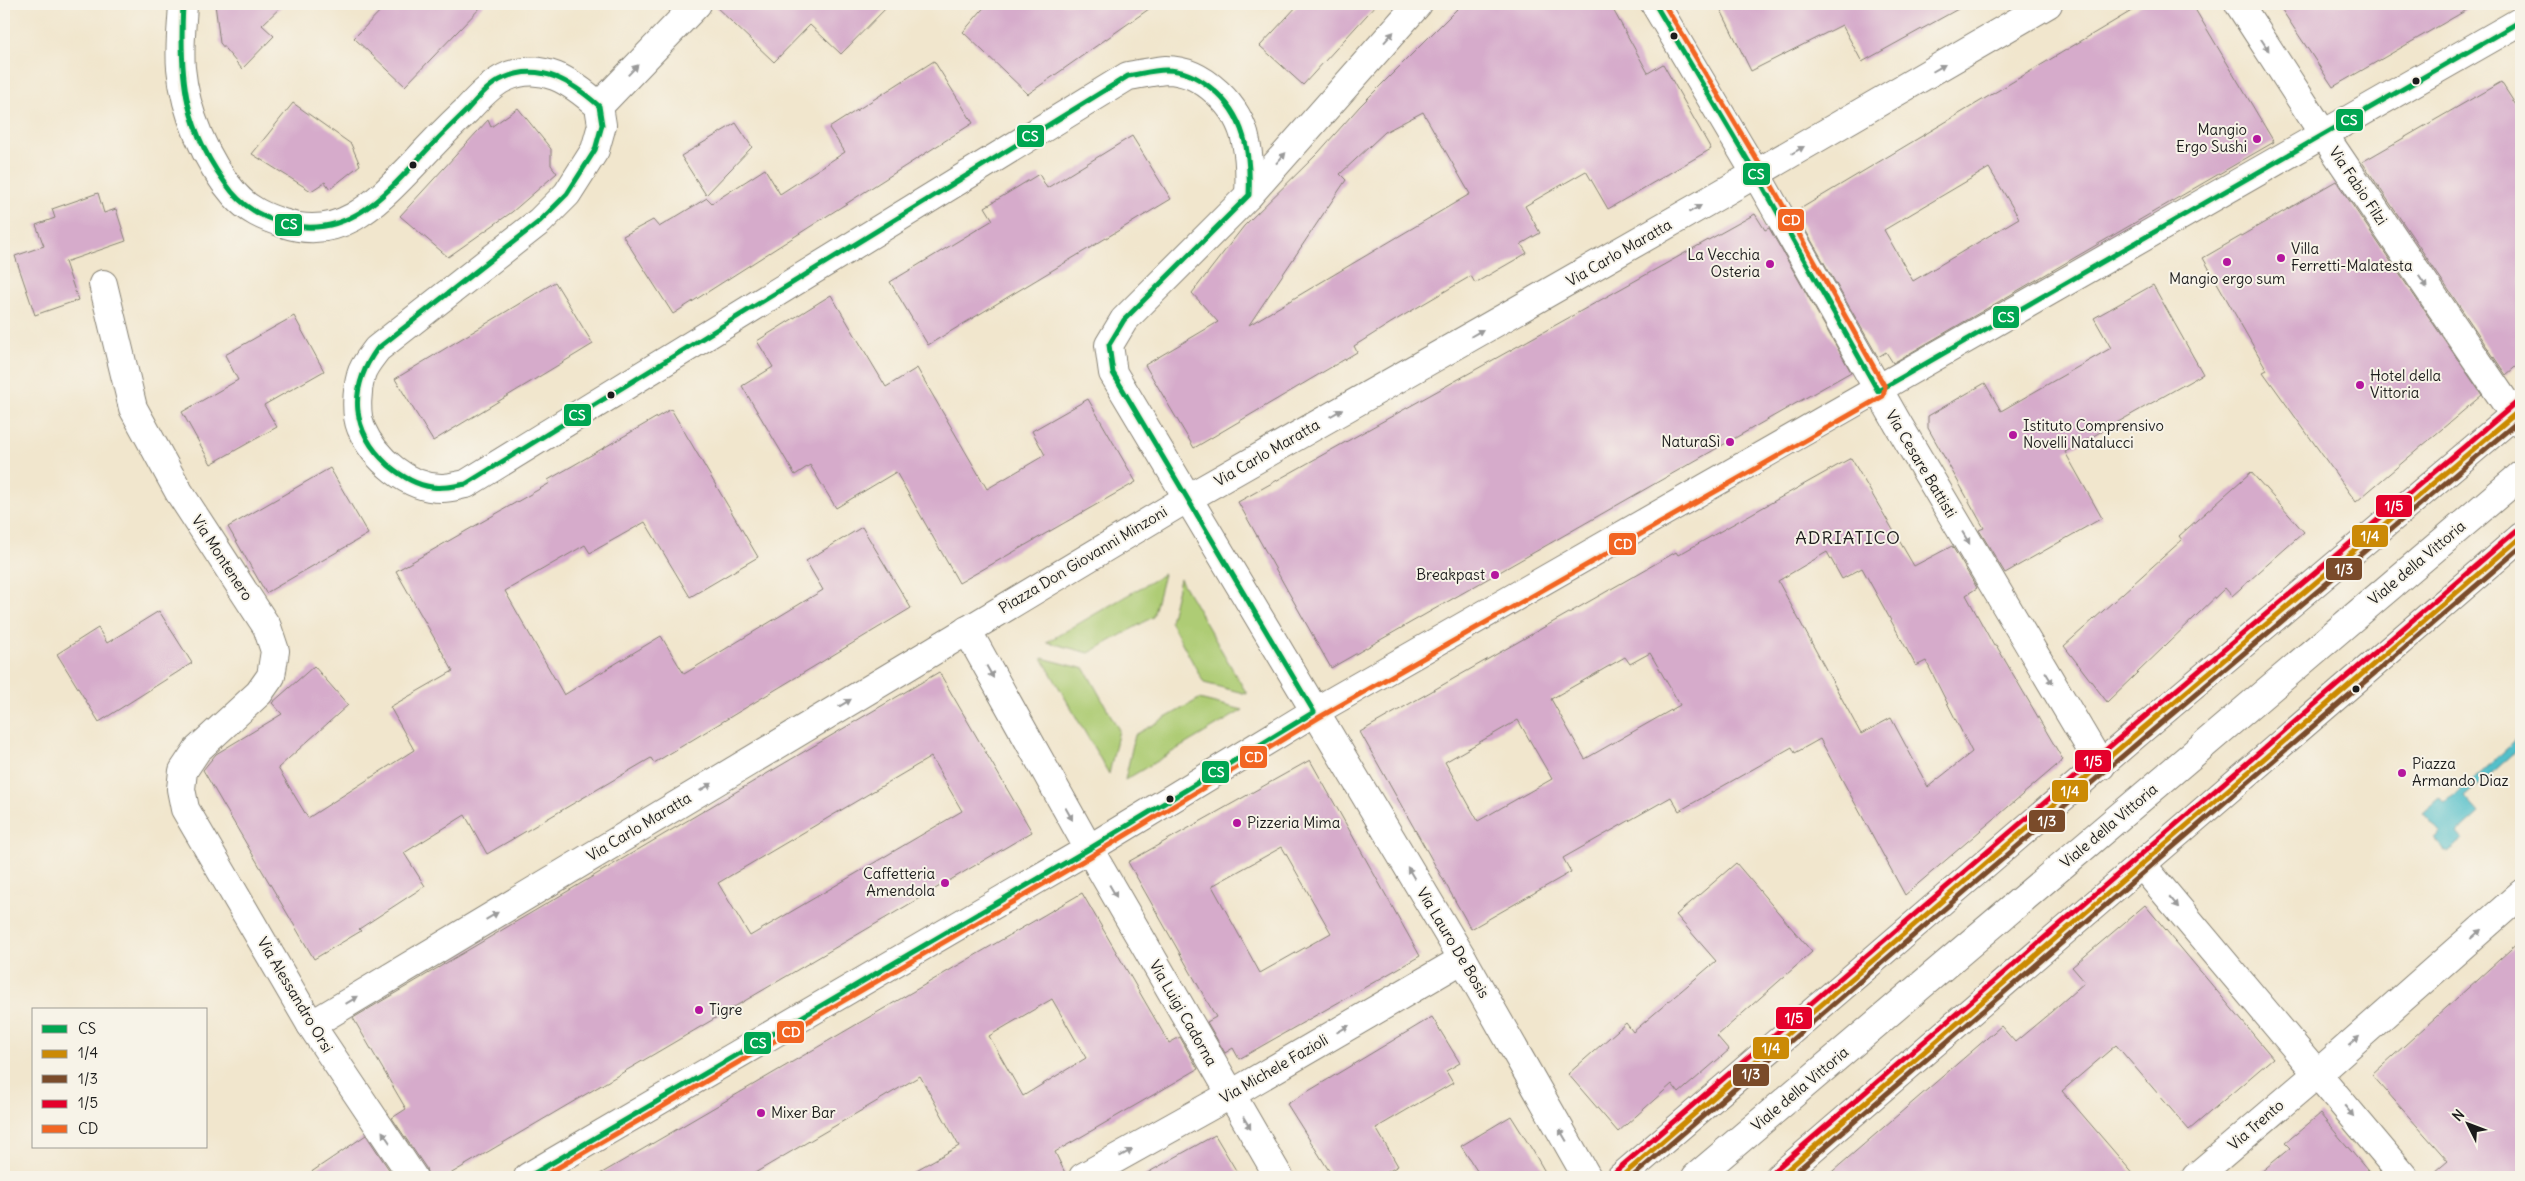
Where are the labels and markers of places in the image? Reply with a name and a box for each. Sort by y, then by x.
unlabelled marker [1669,31,1679,41]
unlabelled marker [2411,76,2421,86]
place label: Mangio Ergo Sushi [2176,120,2247,156]
marker: Mangio Ergo Sushi [2251,133,2263,145]
unlabelled marker [408,160,418,170]
place label: Villa Ferretti-Malatesta [2291,239,2413,275]
place label: La Vecchia Osteria [1687,245,1760,281]
marker: Villa Ferretti-Malatesta [2275,252,2287,264]
marker: Mangio ergo sum [2221,256,2233,268]
marker: La Vecchia Osteria [1764,258,1776,270]
place label: Mangio ergo sum [2169,269,2285,288]
place label: Hotel della Vittoria [2370,366,2442,402]
marker: Hotel della Vittoria [2354,379,2366,391]
unlabelled marker [606,390,616,400]
place label: Istituto Comprensivo Novelli Natalucci [2023,416,2164,452]
marker: Istituto Comprensivo Novelli Natalucci [2007,429,2019,441]
place label: NaturaSì [1661,432,1720,451]
marker: NaturaSì [1724,436,1736,448]
place label: Breakpast [1416,565,1485,584]
marker: Breakpast [1489,569,1501,581]
unlabelled marker [2351,684,2361,694]
place label: Piazza Armando Diaz [2412,754,2509,790]
marker: Piazza Armando Diaz [2396,767,2408,779]
unlabelled marker [1165,794,1175,804]
place label: Pizzeria Mima [1247,813,1341,832]
marker: Pizzeria Mima [1231,817,1243,829]
place label: Caffetteria Amendola [863,864,935,900]
marker: Caffetteria Amendola [939,877,951,889]
place label: Tigre [709,1000,742,1019]
marker: Tigre [693,1004,705,1016]
place label: Mixer Bar [771,1103,836,1122]
marker: Mixer Bar [755,1107,767,1119]

